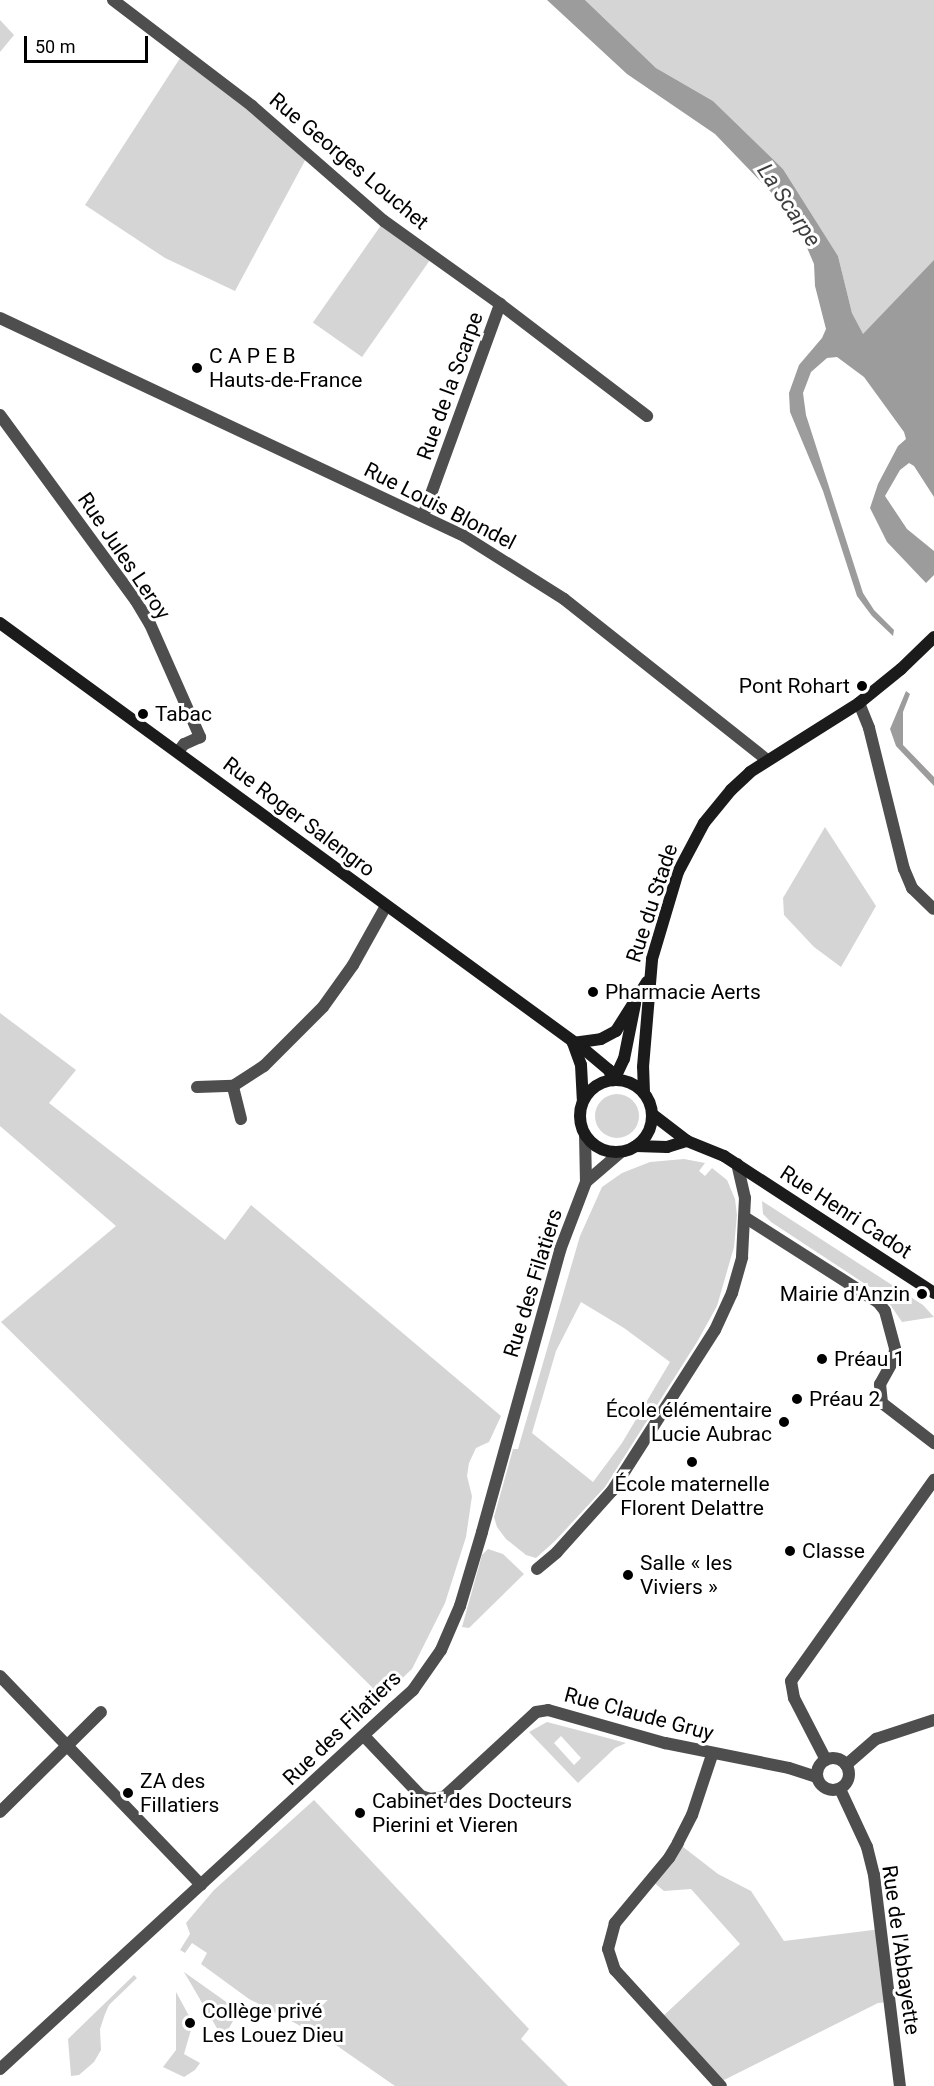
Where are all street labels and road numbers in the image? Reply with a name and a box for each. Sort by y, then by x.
street label: Rue Georges Louchet [264,87,434,235]
street label: Rue de la Scarpe [412,309,488,463]
street label: Rue Louis Blondel [360,457,520,555]
street label: Rue Jules Leroy [72,488,176,624]
street label: Rue Roger Salengro [218,752,380,882]
street label: Rue du Stade [621,841,683,965]
street label: Rue Henri Cadot [775,1160,917,1264]
street label: Rue des Filatiers [498,1206,568,1360]
street label: Rue des Filatiers [278,1665,406,1791]
street label: Rue Claude Gruy [561,1682,717,1746]
street label: Rue de l'Abbayette [877,1864,925,2036]

